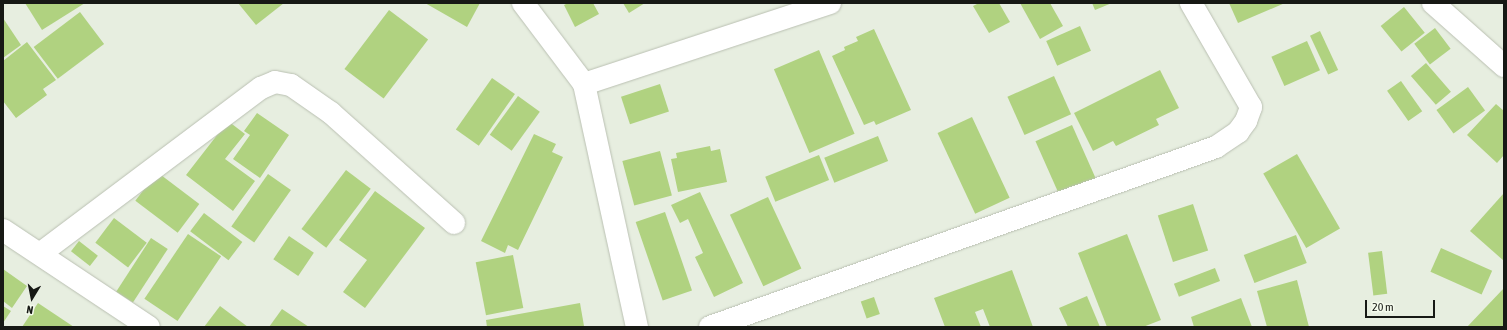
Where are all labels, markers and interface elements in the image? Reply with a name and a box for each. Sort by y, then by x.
north arrow [12,278,52,318]
scale bar [1367,292,1437,318]
text: 20 m [1372,300,1394,314]
text: N [26,303,34,316]

